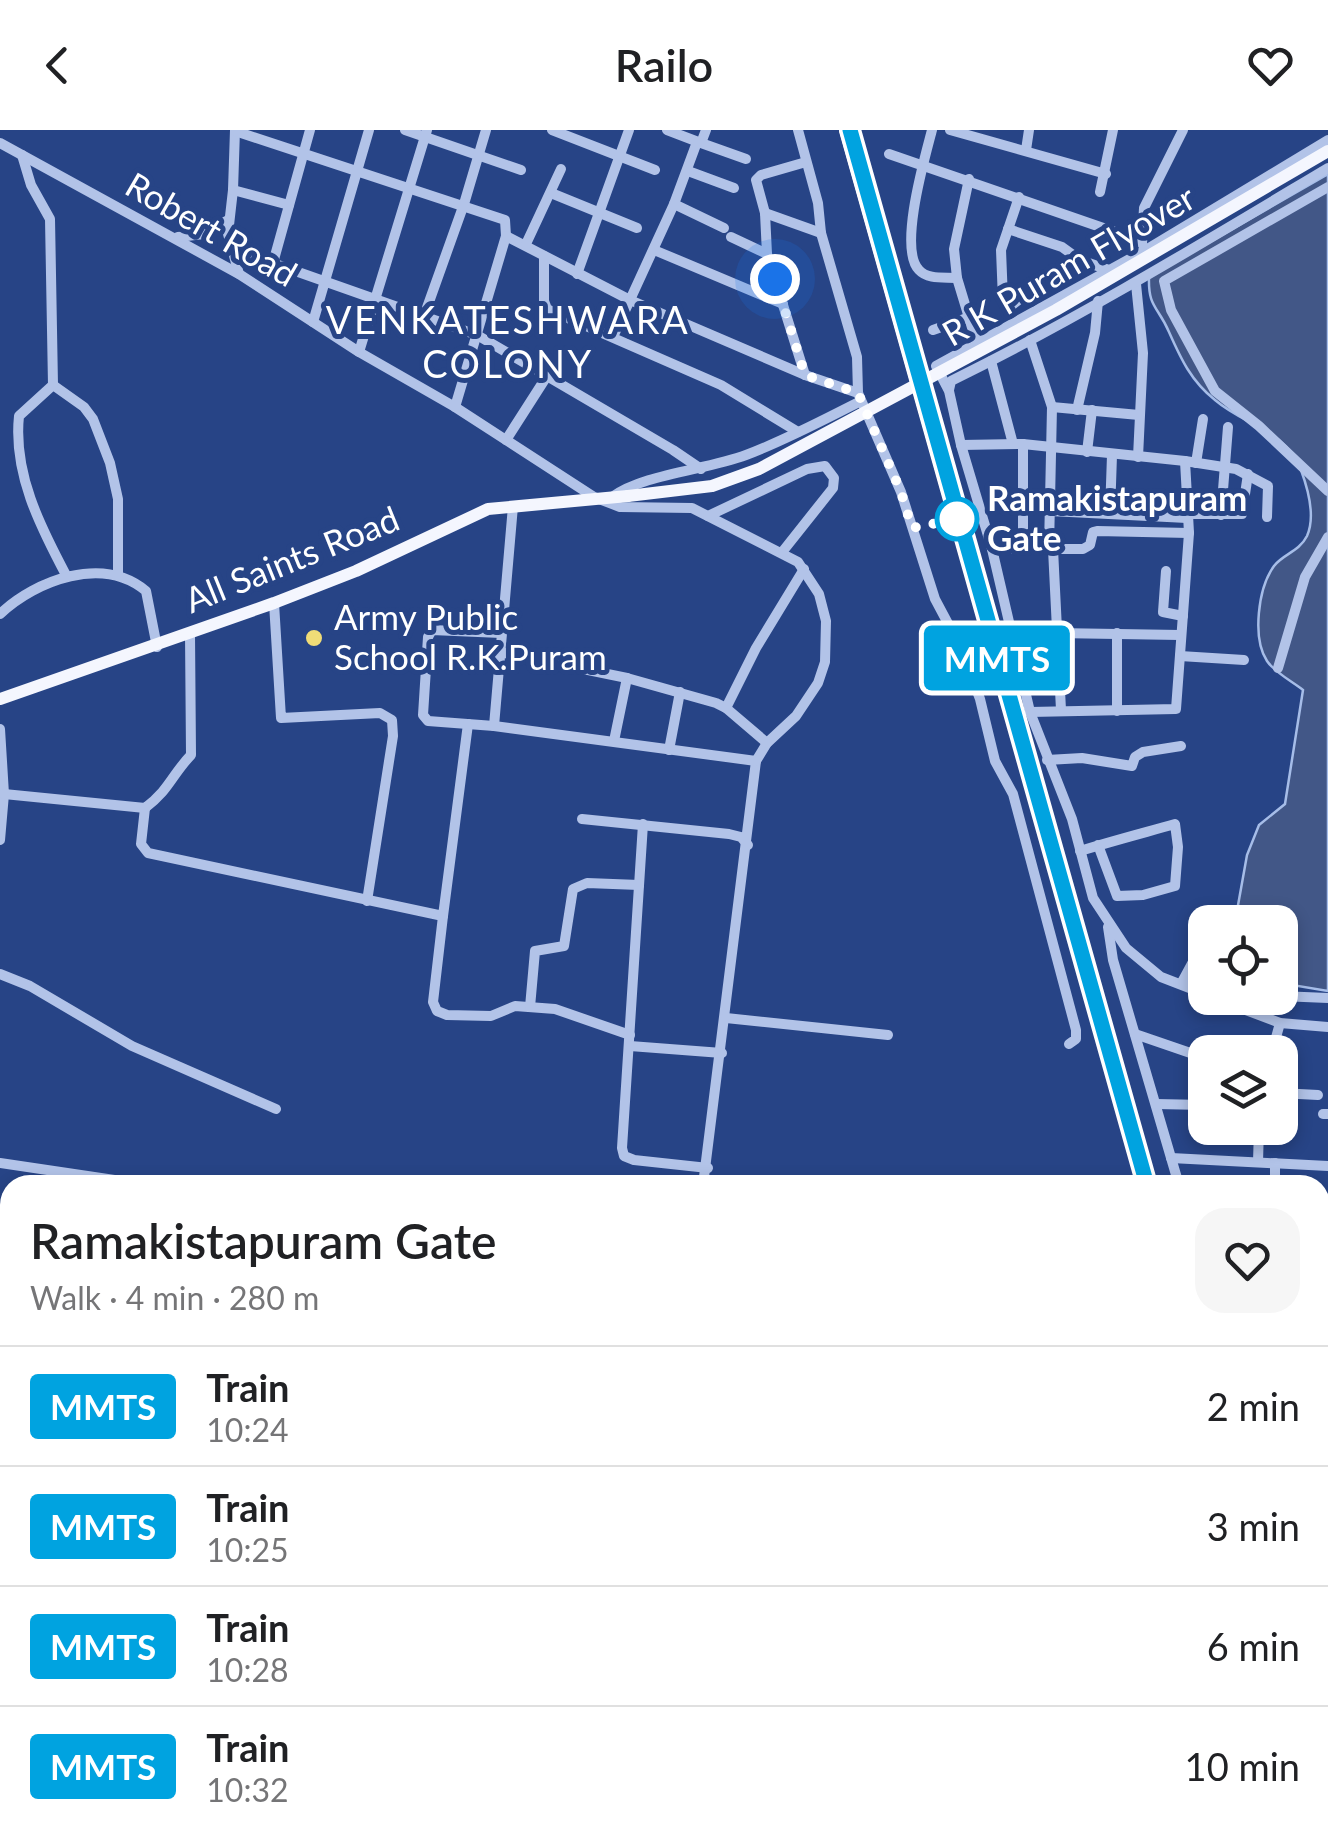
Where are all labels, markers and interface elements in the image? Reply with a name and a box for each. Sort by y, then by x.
icon: back [30,38,85,93]
text: Railo [615,38,713,92]
icon: heart [1243,38,1298,93]
street label: Robert Road [119,162,305,294]
street label: R K Puram Flyover [934,175,1202,354]
your location [750,254,800,304]
district label: VENKATESHWARA COLONY [326,296,690,386]
place label: Ramakistapuram Gate [987,476,1247,558]
street label: All Saints Road [178,496,404,620]
marker: Ramakistapuram Gate [936,498,978,540]
place label: Army Public School R.K.Puram [334,595,607,677]
line badge: MMTS [927,626,1067,690]
marker: Army Public School R.K.Puram [303,627,325,649]
text: MMTS [944,637,1050,679]
map controls [1188,905,1298,1145]
button: locate [1188,905,1298,1015]
button: layers [1188,1035,1298,1145]
button: heart [1195,1208,1300,1313]
text: Ramakistapuram Gate [30,1212,497,1269]
text: Walk · 4 min · 280 m [30,1278,319,1317]
text: Train [206,1364,290,1410]
text: 2 min [1207,1383,1300,1429]
text: MMTS [50,1385,156,1427]
text: 10:24 [206,1410,289,1449]
text: Train [206,1484,290,1530]
text: 3 min [1207,1503,1300,1549]
text: MMTS [50,1505,156,1547]
text: 10:25 [206,1530,289,1569]
text: Train [206,1604,290,1650]
text: 6 min [1207,1623,1300,1669]
text: MMTS [50,1625,156,1667]
text: 10:28 [206,1650,289,1689]
text: Train [206,1724,290,1770]
text: 10 min [1185,1743,1300,1789]
text: MMTS [50,1745,156,1787]
text: 10:32 [206,1770,289,1809]

